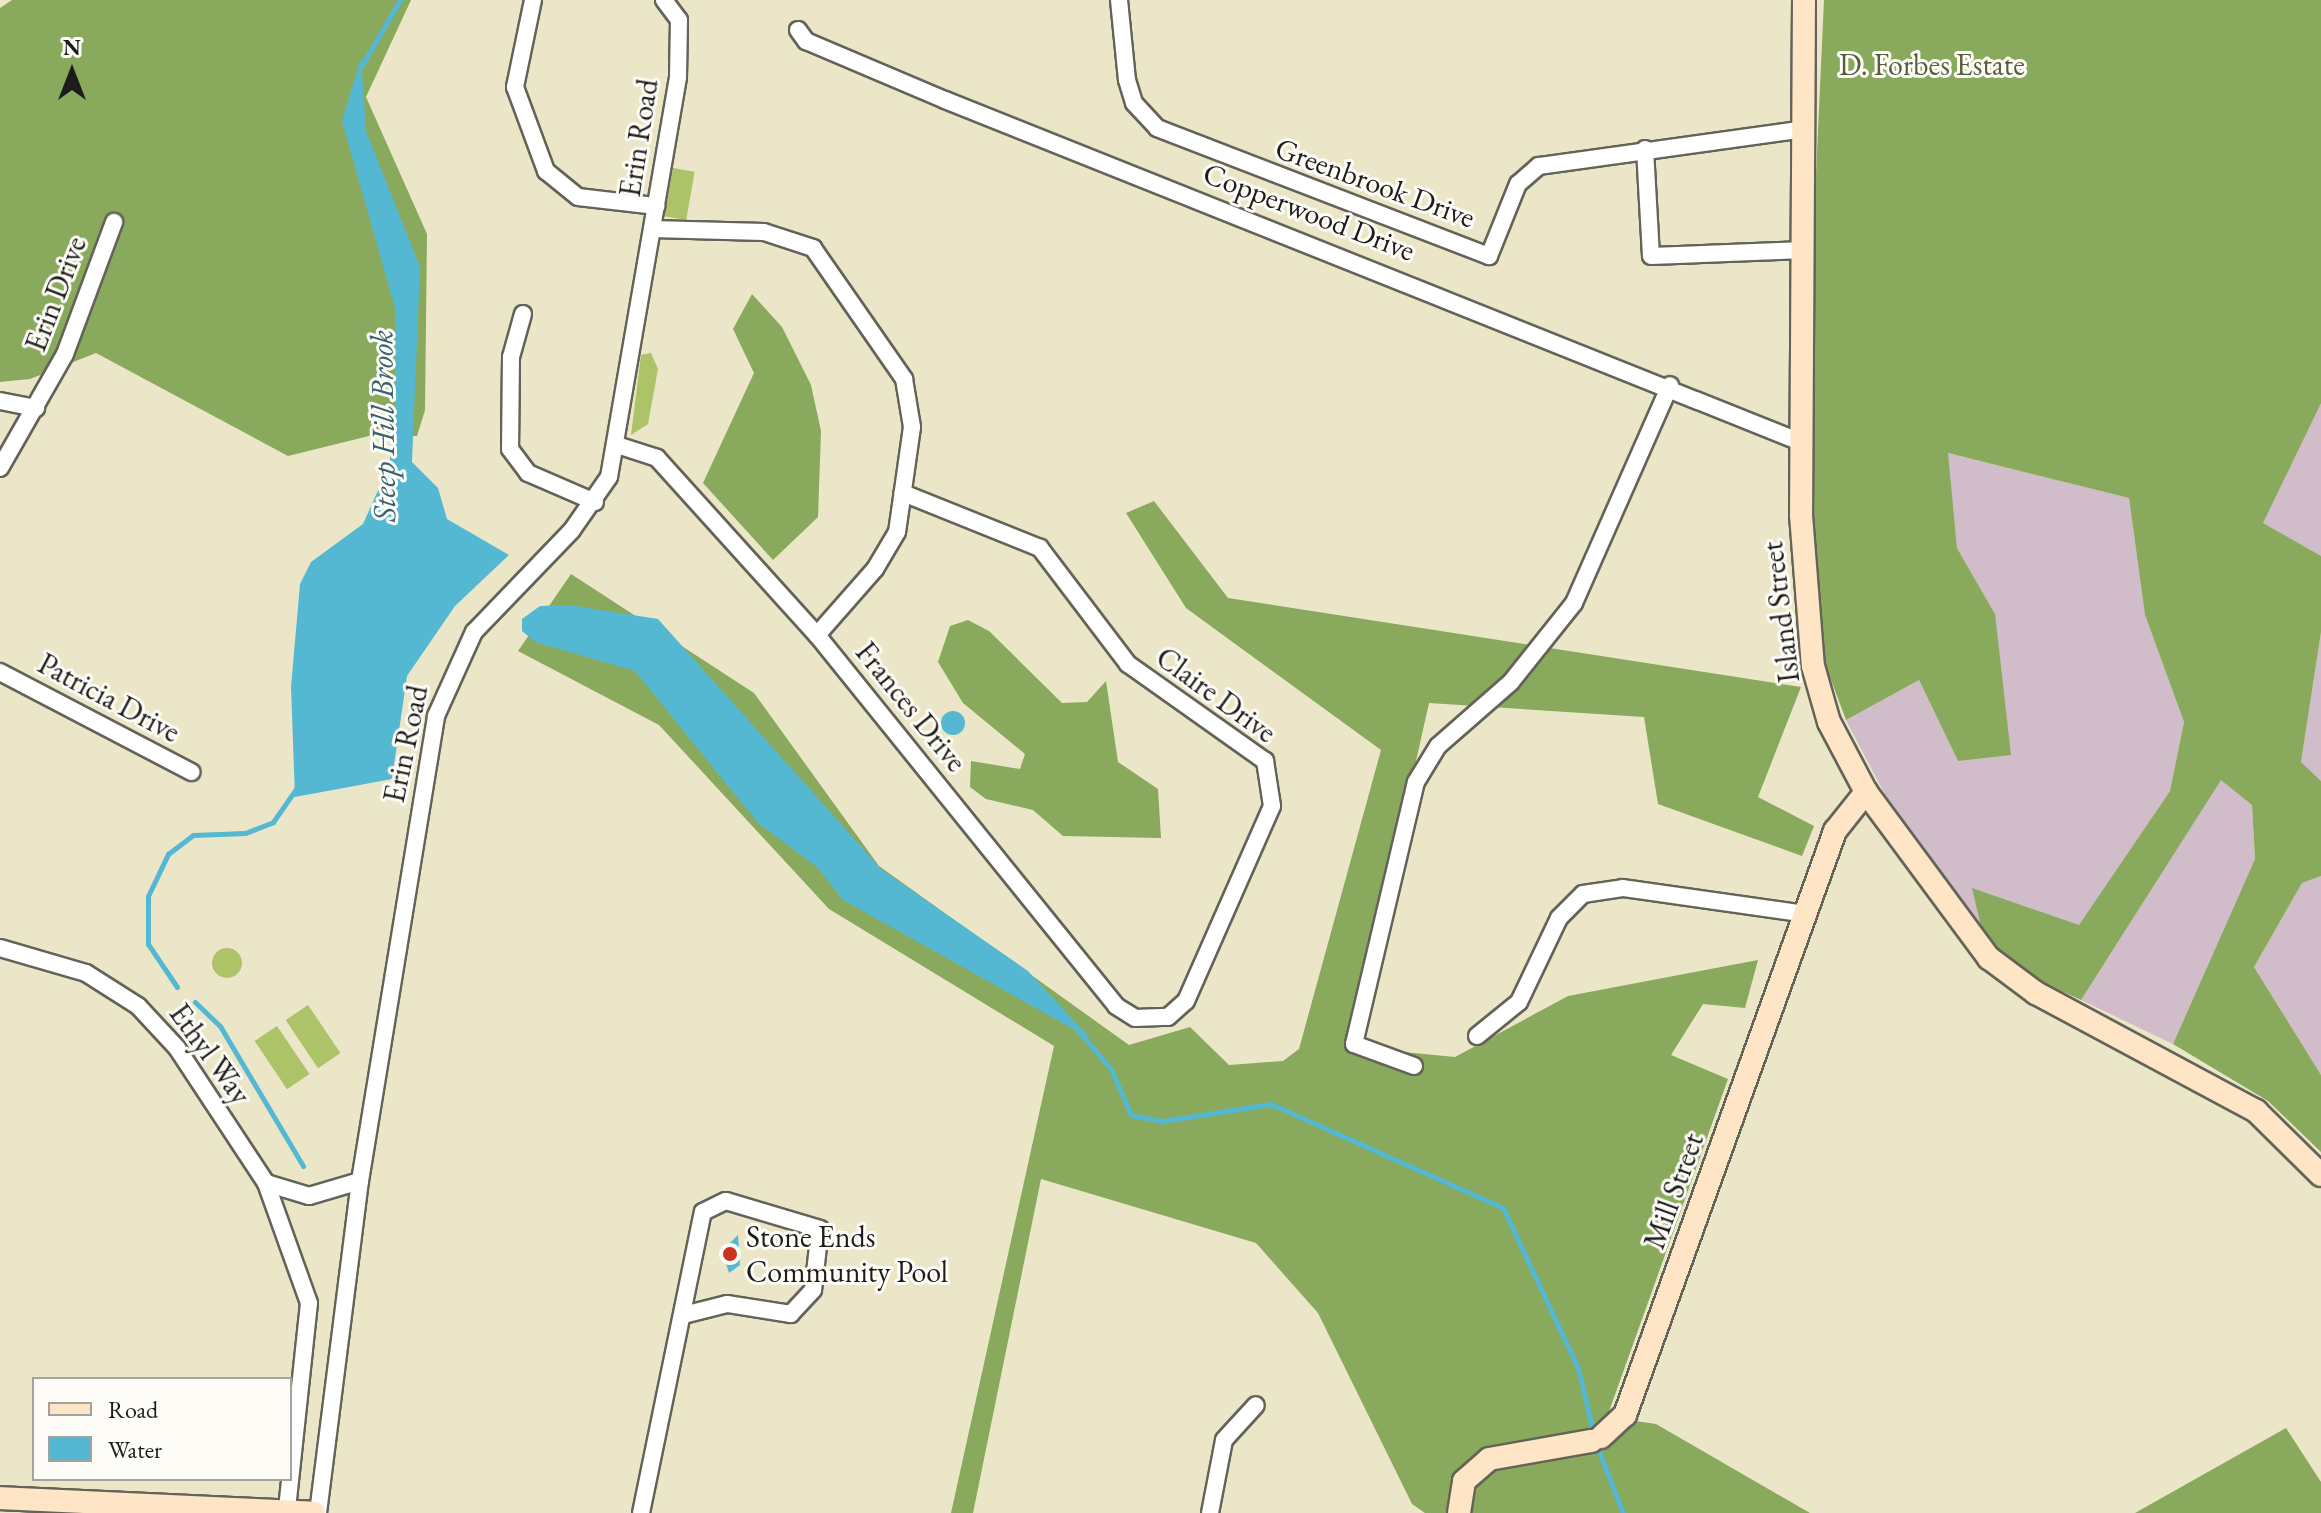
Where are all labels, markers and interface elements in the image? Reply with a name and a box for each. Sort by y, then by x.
north arrow [32,32,112,112]
text: N [63,33,81,62]
park label: D. Forbes Estate [1839,47,2025,83]
street label: Erin Road [612,76,666,200]
street label: Greenbrook Drive [1270,130,1480,236]
street label: Copperwood Drive [1198,155,1420,269]
street label: Erin Drive [18,231,94,357]
water label: Steep Hill Brook [362,330,404,522]
street label: Island Street [1754,539,1808,685]
street label: Frances Drive [848,635,974,779]
street label: Claire Drive [1149,639,1283,751]
street label: Patricia Drive [32,646,186,750]
street label: Erin Road [376,682,436,806]
street label: Ethyl Way [161,997,259,1111]
street label: Mill Street [1636,1128,1712,1254]
place label: Stone Ends Community Pool [746,1219,948,1290]
marker: Stone Ends Community Pool [721,1245,739,1263]
legend [32,1377,292,1481]
text: Road [108,1394,158,1425]
text: Water [108,1434,162,1465]

